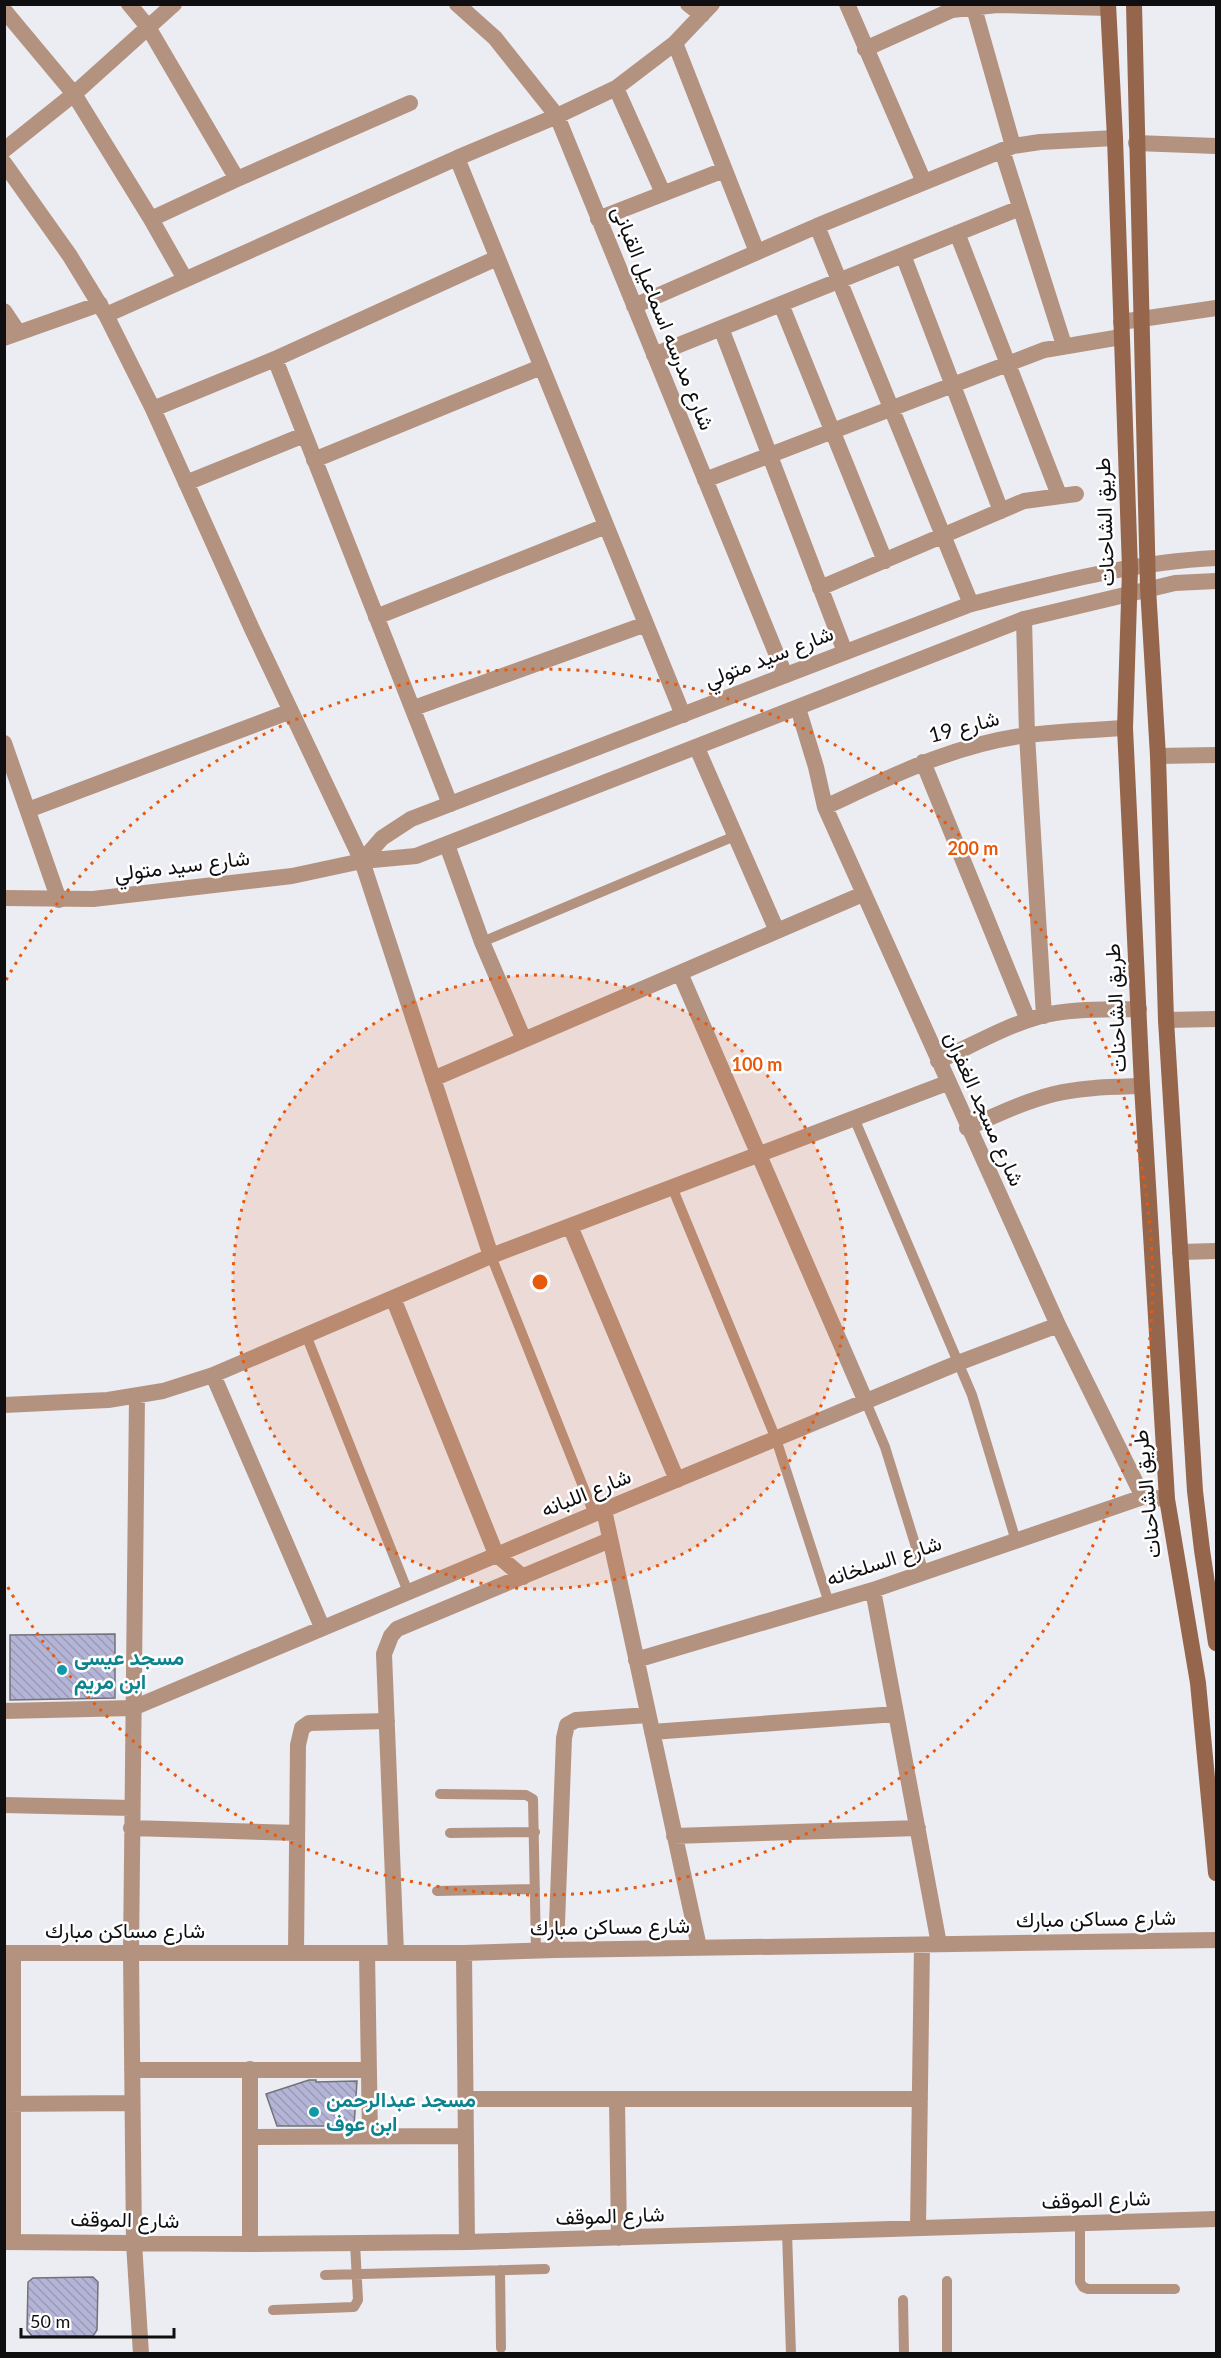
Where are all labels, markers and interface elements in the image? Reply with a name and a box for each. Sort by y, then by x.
street label: شارع مدرسه اسماعيل القبانى [605,202,721,434]
street label: طريق الشاحنات [1089,457,1120,587]
street label: شارع سيد متولي [700,620,839,697]
street label: شارع 19 [926,704,1002,750]
text: 200 m [948,837,998,859]
street label: شارع سيد متولي [113,844,252,891]
street label: طريق الشاحنات [1099,943,1132,1073]
street label: شارع مسجد الغفران [937,1027,1031,1191]
text: 100 m [732,1053,782,1075]
centre of rings [530,1272,550,1292]
street label: طريق الشاحنات [1126,1428,1167,1560]
street label: شارع اللبانه [537,1462,635,1524]
street label: شارع السلخانه [823,1529,945,1593]
place label: مسجد عيسى ابن مريم [74,1644,184,1696]
marker: مسجد عيسى ابن مريم [55,1663,69,1677]
street label: شارع مساكن مبارك [1016,1904,1176,1934]
street label: شارع مساكن مبارك [530,1912,690,1942]
street label: شارع مساكن مبارك [45,1917,205,1945]
place label: مسجد عبدالرحمن ابن عوف [326,2086,476,2137]
marker: مسجد عبدالرحمن ابن عوف [307,2105,321,2119]
street label: شارع الموقف [1041,2184,1151,2216]
street label: شارع الموقف [555,2200,665,2232]
street label: شارع الموقف [70,2205,180,2235]
scale bar [21,2301,174,2339]
text: 50 m [30,2310,70,2332]

